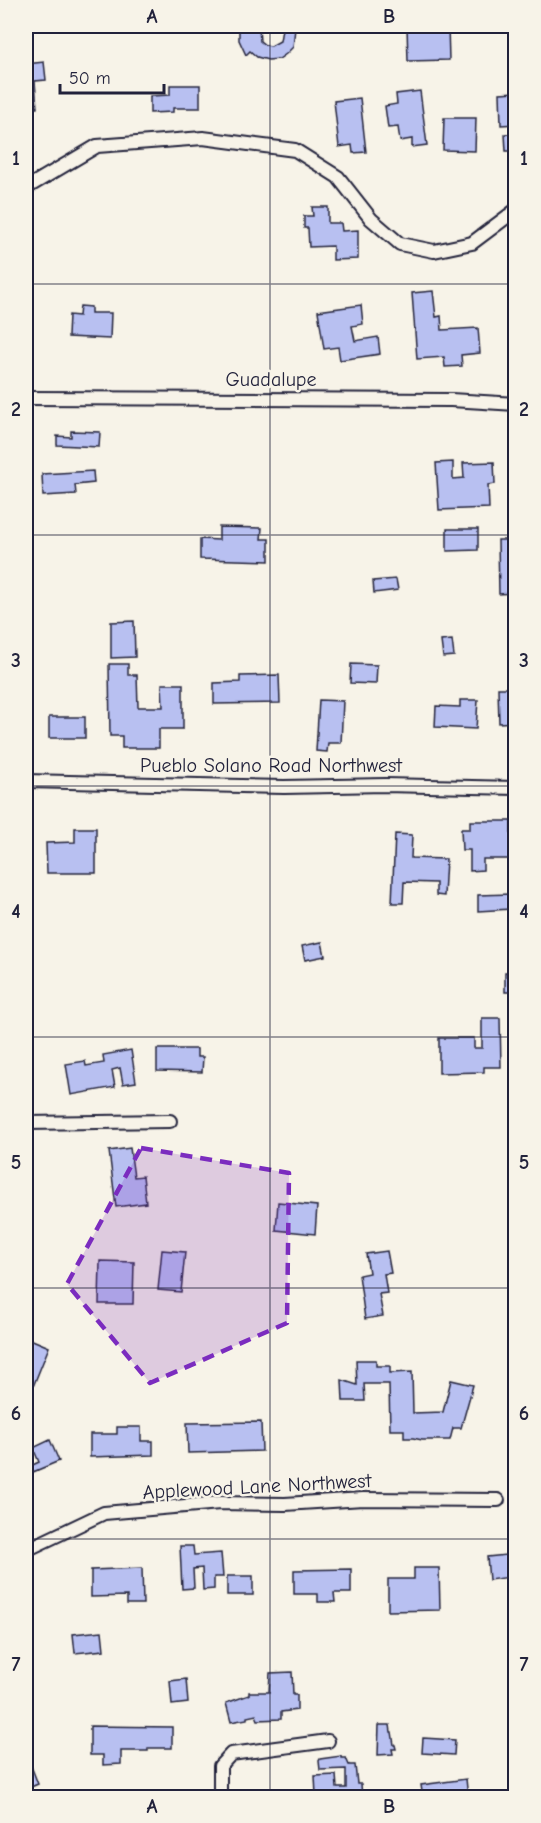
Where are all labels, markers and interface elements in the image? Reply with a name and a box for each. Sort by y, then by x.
text: A [146,5,158,28]
text: B [383,5,395,28]
scale bar [60,57,164,95]
text: 50 m [69,68,111,89]
text: 1 [12,147,20,170]
text: 1 [520,147,528,170]
street label: Guadalupe [225,368,317,391]
text: 2 [11,398,21,421]
text: 2 [519,398,529,421]
text: 3 [11,649,21,672]
text: 3 [519,649,529,672]
street label: Pueblo Solano Road Northwest [140,754,403,777]
text: 4 [11,900,21,923]
text: 4 [519,900,529,923]
text: 5 [11,1151,21,1174]
text: 5 [519,1151,529,1174]
text: 6 [11,1402,21,1425]
text: 6 [519,1402,529,1425]
street label: Applewood Lane Northwest [142,1469,373,1504]
text: 7 [12,1653,21,1676]
text: 7 [520,1653,529,1676]
text: A [146,1795,158,1818]
text: B [383,1795,395,1818]

